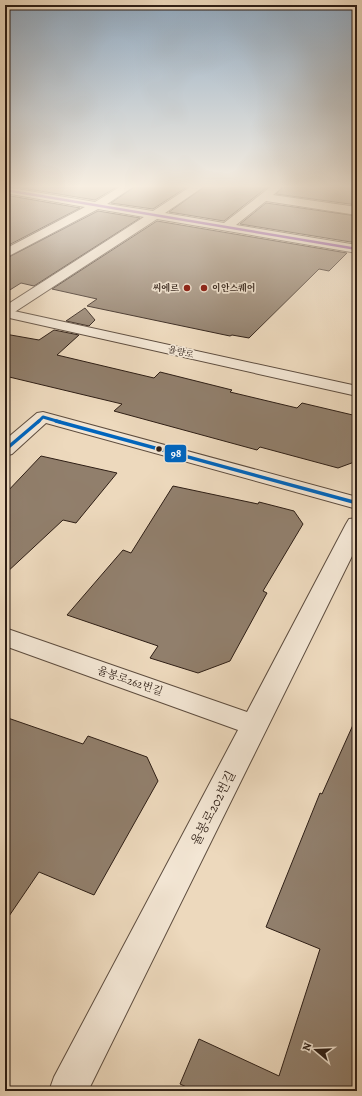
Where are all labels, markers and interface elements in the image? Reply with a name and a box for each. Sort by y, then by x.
place label: 씨에르 [153,282,179,294]
place label: 이안스퀘어 [212,282,255,294]
marker: 씨에르 [182,283,192,293]
marker: 이안스퀘어 [199,283,209,293]
street label: 율량로 [167,343,195,361]
unlabelled marker [154,444,164,454]
line badge: 98 [164,444,187,463]
text: 98 [171,446,181,461]
street label: 율봉로262번길 [95,663,165,699]
street label: 율봉로202번길 [187,768,239,848]
north arrow [296,1030,336,1070]
text: N [299,1041,315,1053]

